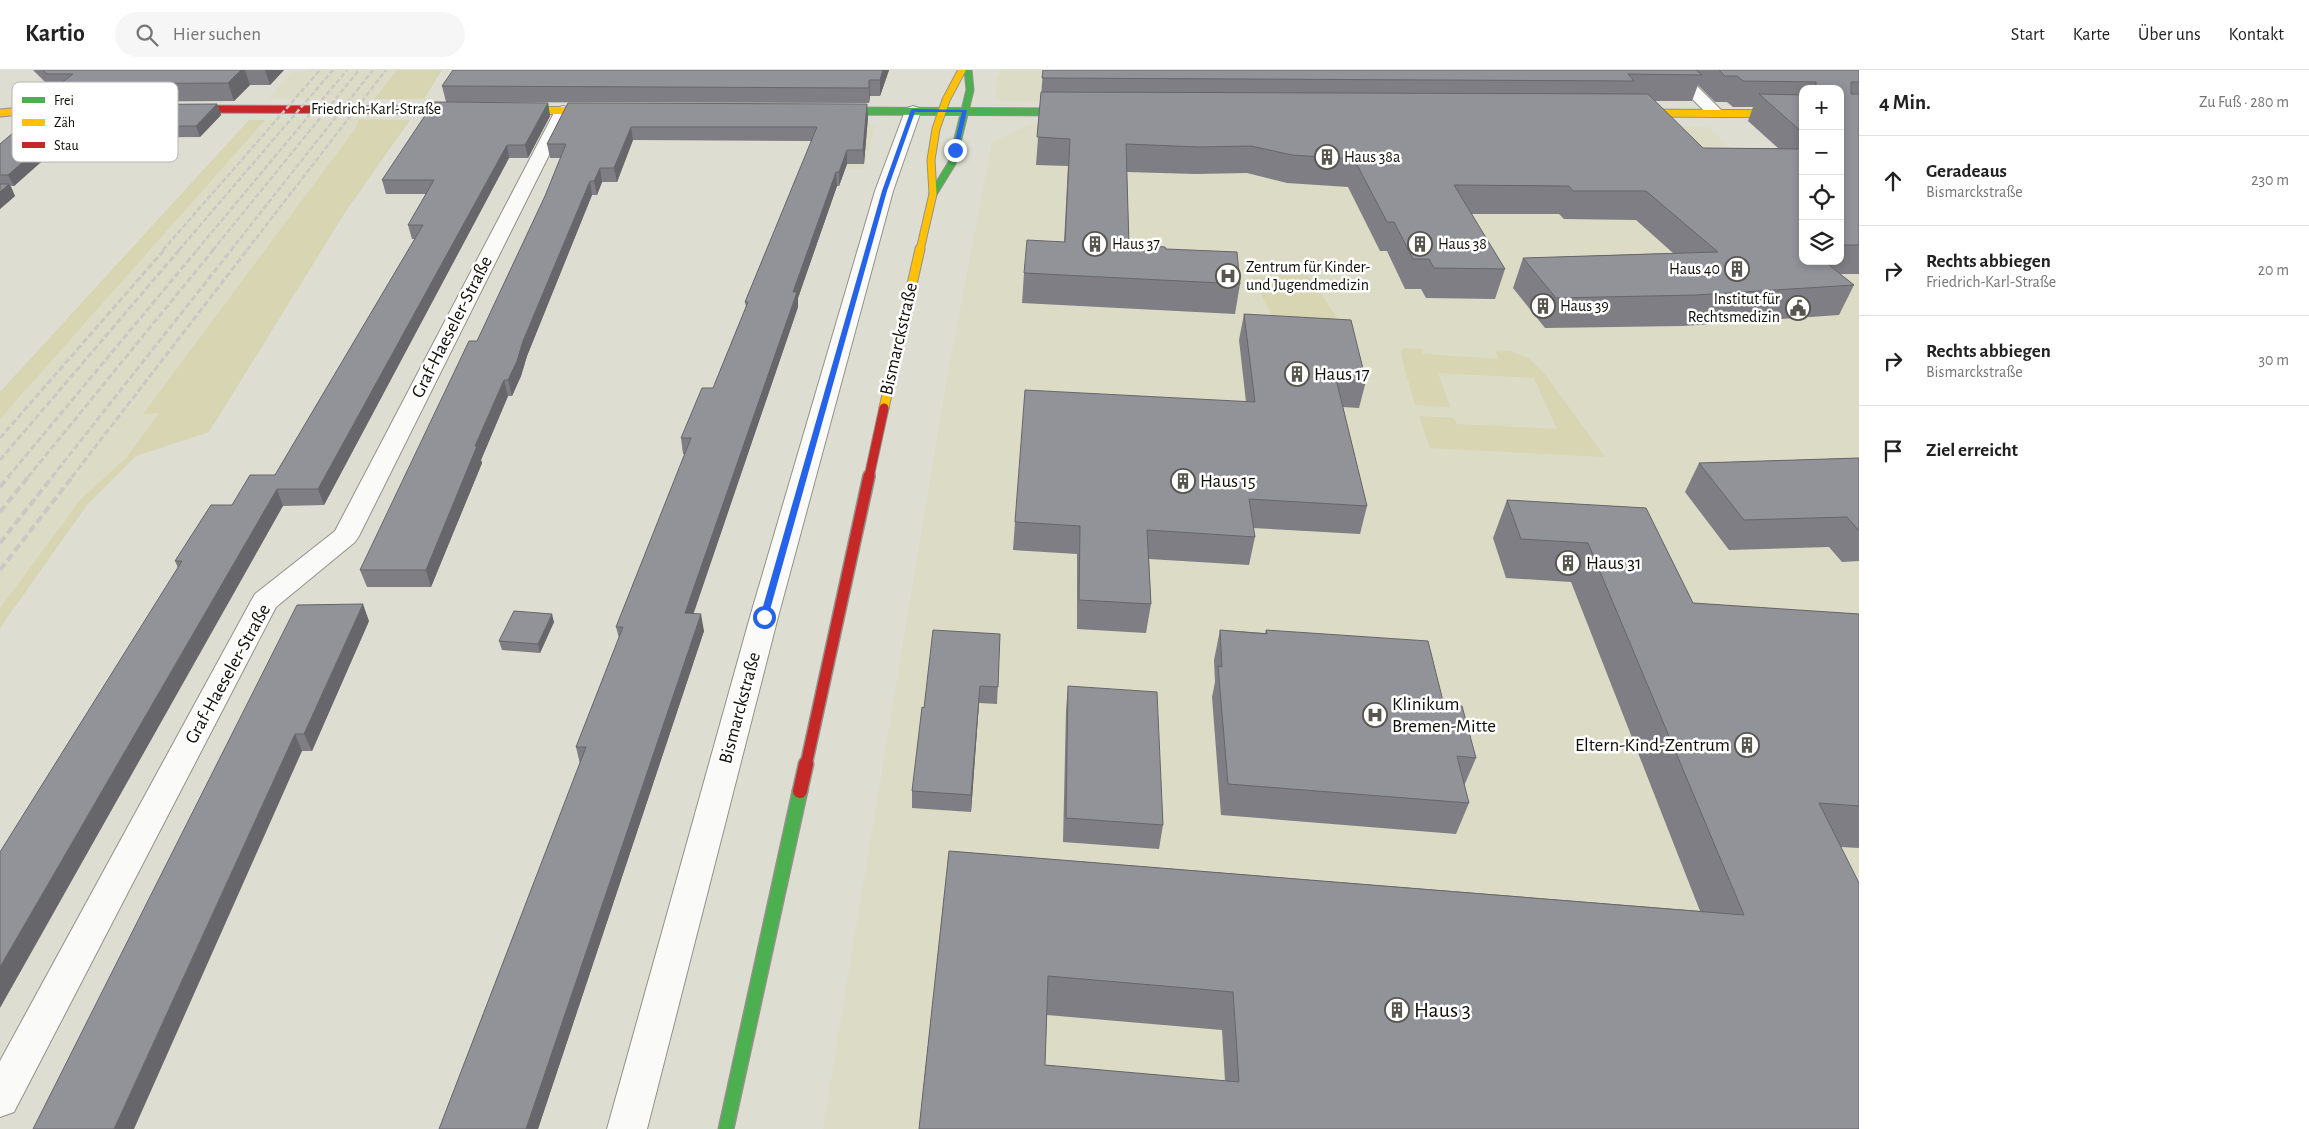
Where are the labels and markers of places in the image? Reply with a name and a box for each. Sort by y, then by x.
building icon: Haus 38a [1314,144,1340,170]
place label: Haus 38a [1344,149,1400,165]
building icon: Haus 37 [1082,231,1108,257]
building icon: Haus 38 [1407,231,1433,257]
place label: Haus 37 [1112,236,1160,252]
place label: Haus 38 [1438,236,1487,252]
building icon: Haus 40 [1724,256,1750,282]
place label: Zentrum für Kinder- und Jugendmedizin [1246,259,1370,293]
place label: Haus 40 [1669,261,1720,277]
hospital icon: Zentrum für Kinder- und Jugendmedizin [1215,263,1241,289]
place label: Institut für Rechtsmedizin [1688,291,1781,325]
building icon: Haus 39 [1530,293,1556,319]
public building icon: Institut für Rechtsmedizin [1785,295,1811,321]
place label: Haus 39 [1560,298,1609,314]
building icon: Haus 17 [1284,361,1310,387]
place label: Haus 17 [1314,365,1370,384]
building icon: Haus 15 [1170,468,1196,494]
place label: Haus 15 [1200,472,1256,491]
building icon: Haus 31 [1555,550,1581,576]
place label: Haus 31 [1586,554,1642,573]
place label: Klinikum Bremen-Mitte [1392,695,1496,736]
hospital icon: Klinikum Bremen-Mitte [1362,702,1388,728]
building icon: Eltern-Kind-Zentrum [1734,732,1760,758]
place label: Eltern-Kind-Zentrum [1575,736,1730,755]
building icon: Haus 3 [1384,997,1410,1023]
place label: Haus 3 [1414,999,1471,1021]

